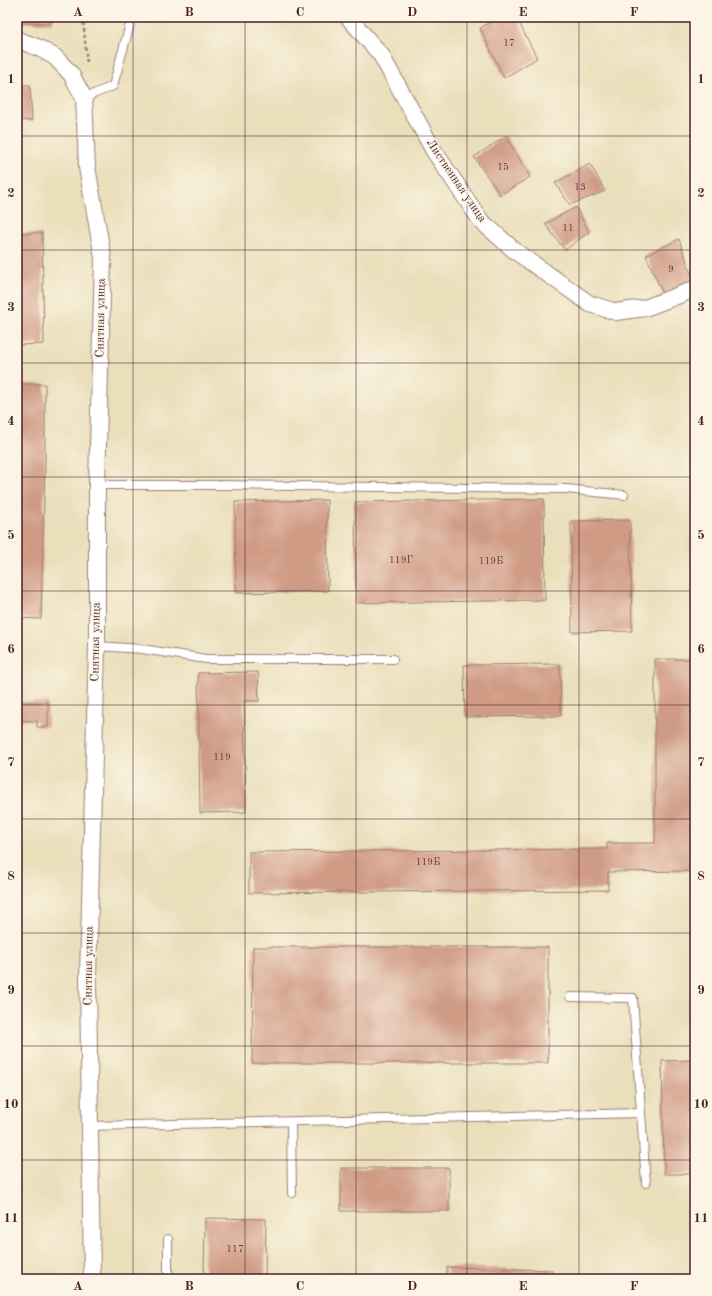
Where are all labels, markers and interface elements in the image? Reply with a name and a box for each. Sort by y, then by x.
text: A [73,6,83,19]
text: B [184,6,194,19]
text: C [296,6,304,19]
text: D [407,6,417,19]
text: E [519,6,528,19]
text: F [630,6,639,19]
house number: 17 [503,38,515,48]
text: 1 [7,73,15,86]
text: 1 [697,73,705,86]
street label: Лиственная улица [424,137,488,225]
house number: 15 [497,162,509,172]
house number: 13 [574,182,586,192]
text: 2 [7,187,15,200]
text: 2 [697,187,705,200]
house number: 11 [562,223,574,233]
house number: 9 [668,264,674,274]
street label: Снятная улица [94,278,108,358]
text: 3 [7,301,15,314]
text: 3 [697,301,705,314]
text: 4 [7,415,15,428]
text: 4 [697,415,705,428]
text: 5 [7,529,15,542]
text: 5 [697,529,705,542]
house number: 119Г [389,555,413,565]
house number: 119Б [479,556,503,566]
street label: Снятная улица [89,602,103,682]
text: 6 [7,643,15,656]
text: 6 [697,643,705,656]
house number: 119 [213,752,231,762]
text: 7 [7,756,15,769]
text: 7 [697,756,705,769]
house number: 119Б [416,857,440,867]
text: 8 [7,870,15,883]
text: 8 [697,870,705,883]
street label: Снятная улица [82,926,96,1006]
text: 9 [7,984,15,997]
text: 9 [697,984,705,997]
text: 10 [3,1098,19,1111]
text: 10 [693,1098,709,1111]
text: 11 [3,1212,19,1225]
text: 11 [693,1212,709,1225]
house number: 117 [226,1244,244,1254]
text: A [73,1280,83,1293]
text: B [184,1280,194,1293]
text: C [296,1280,304,1293]
text: D [407,1280,417,1293]
text: E [519,1280,528,1293]
text: F [630,1280,639,1293]

